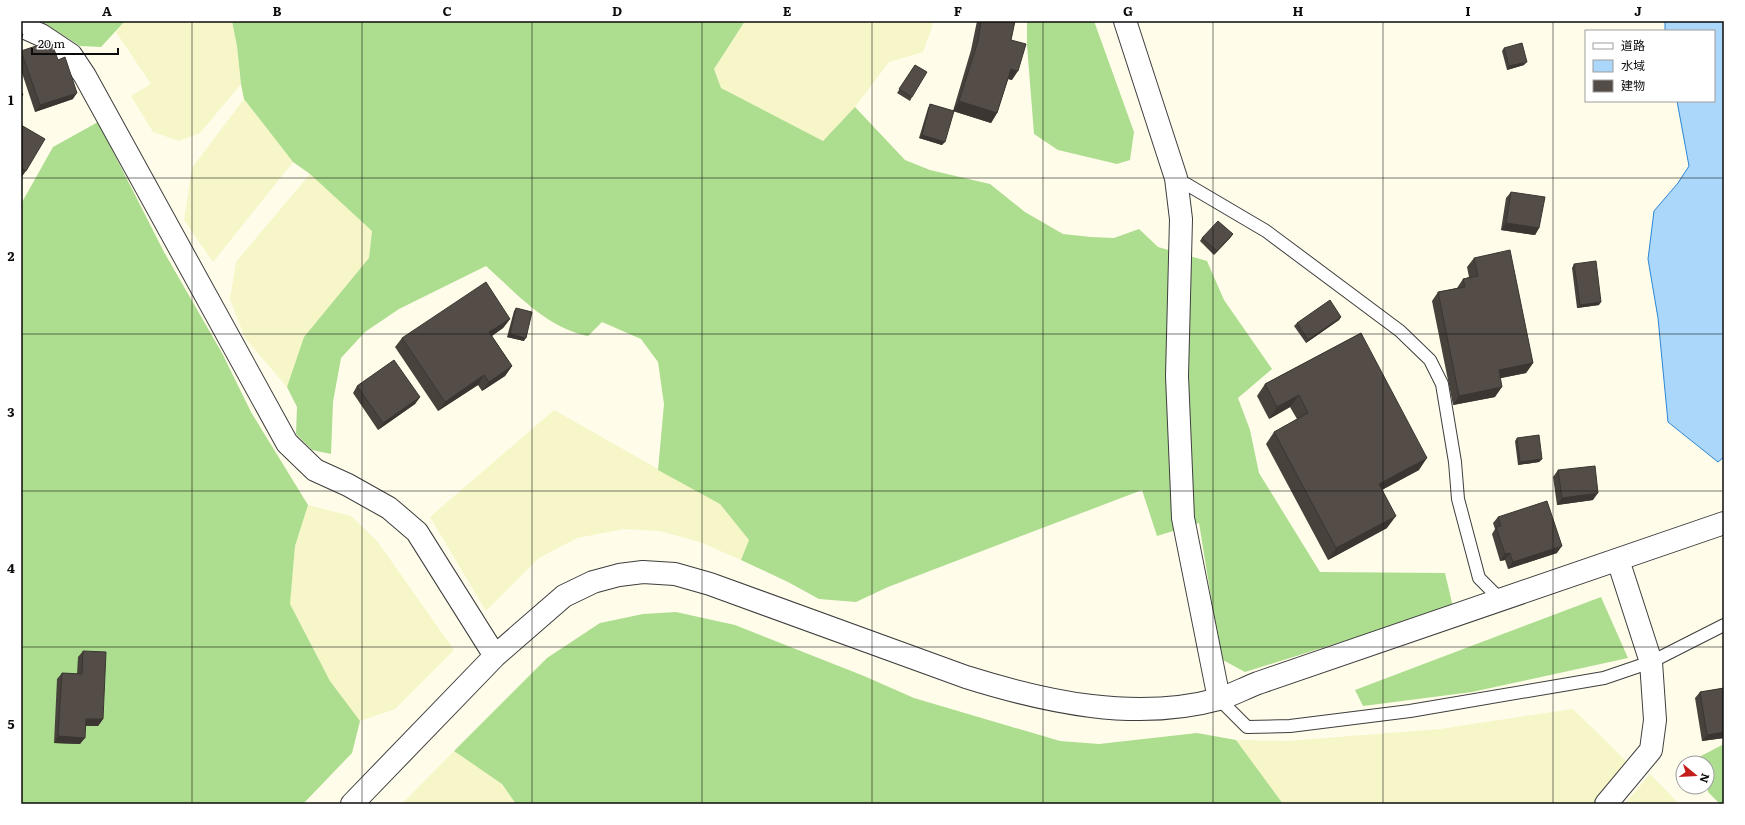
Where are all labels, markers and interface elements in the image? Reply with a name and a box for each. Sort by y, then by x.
text: A [102,1,112,20]
text: B [273,1,282,20]
text: C [442,1,452,20]
text: D [612,1,622,20]
text: E [783,1,792,20]
text: F [954,1,962,20]
text: G [1123,1,1133,20]
text: H [1293,1,1304,20]
text: I [1465,1,1471,20]
text: J [1634,1,1642,20]
scale bar [32,30,118,56]
legend [1585,30,1715,102]
text: 20 m [38,34,65,52]
text: 道路 [1621,36,1645,54]
text: 水域 [1621,56,1645,74]
text: 建物 [1621,76,1645,94]
text: 1 [8,90,14,109]
text: 2 [8,246,15,265]
text: 3 [7,402,15,421]
text: 4 [7,558,15,577]
text: 5 [7,714,15,733]
north arrow [1675,755,1715,795]
text: N [1696,772,1714,785]

